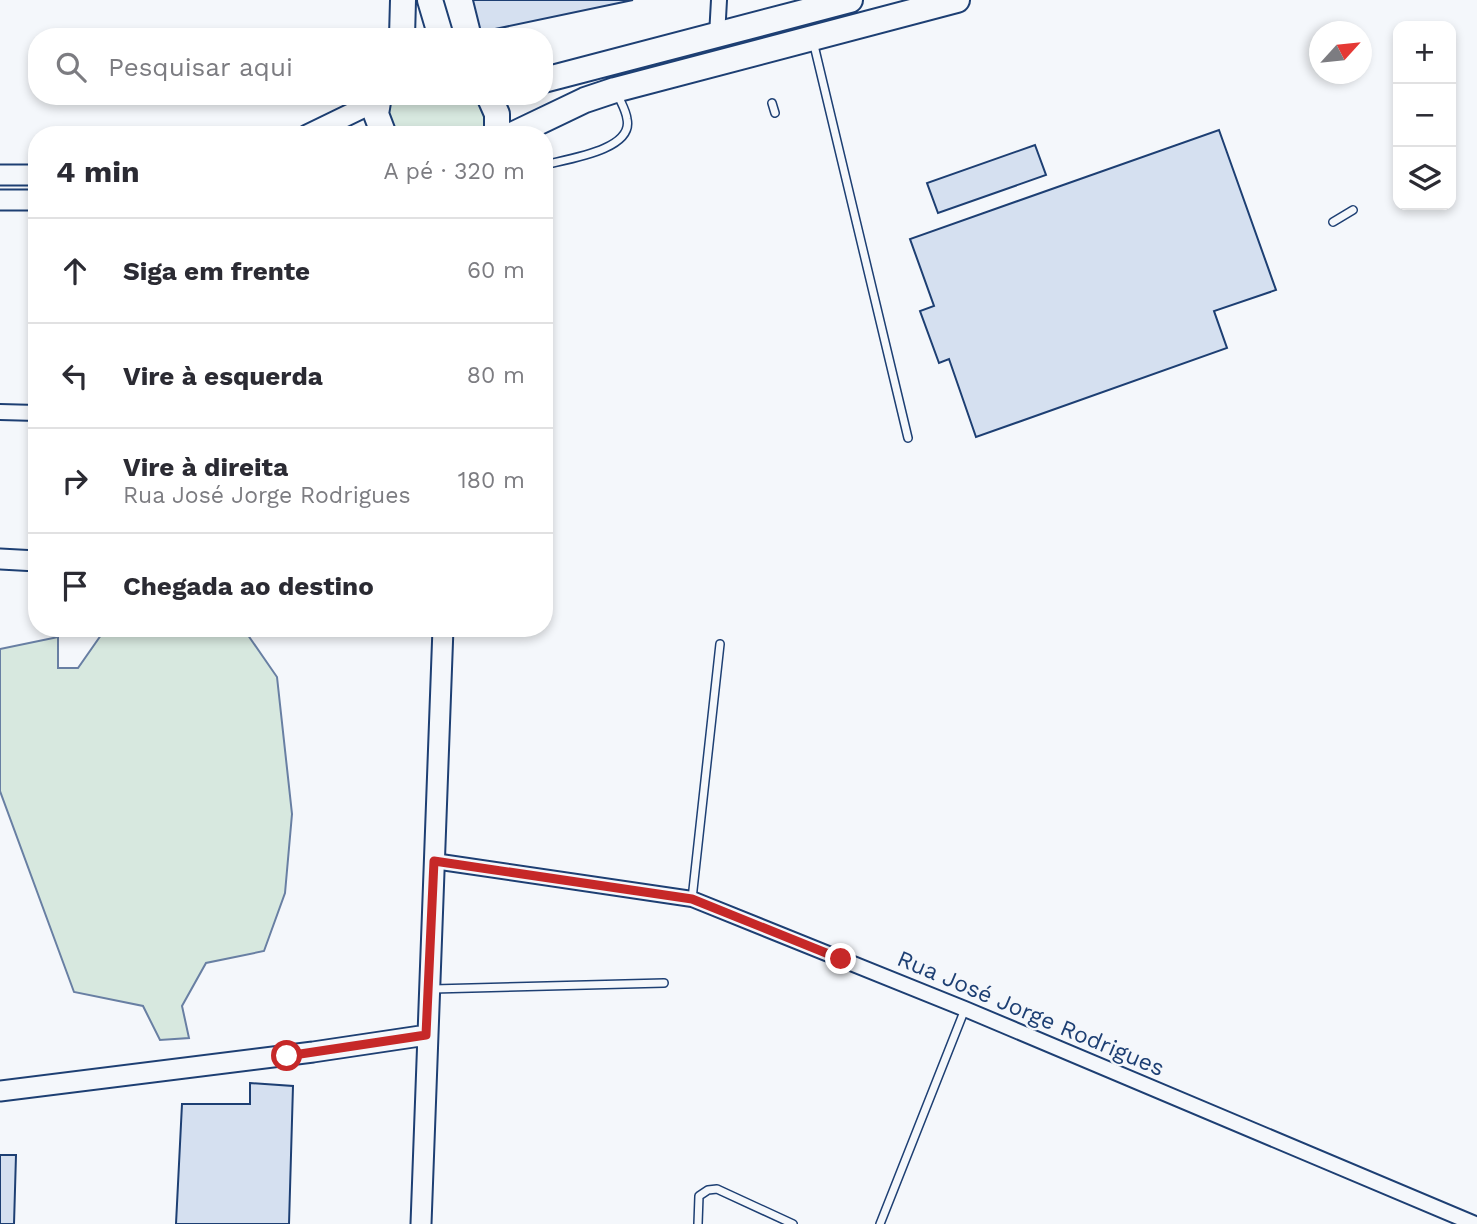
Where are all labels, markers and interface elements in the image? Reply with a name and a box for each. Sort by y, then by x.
north arrow [1309,21,1372,84]
map controls [1393,21,1456,210]
button: + [1393,21,1456,84]
search box [28,28,553,105]
icon: search [52,48,90,86]
text: Pesquisar aqui [108,52,293,82]
button: − [1393,84,1456,147]
button: layers [1393,147,1456,210]
text: 4 min [56,154,140,189]
text: A pé · 320 m [383,158,525,185]
icon: ahead [56,252,94,290]
text: Siga em frente [123,256,310,286]
text: 60 m [467,257,525,284]
icon: left [56,357,94,395]
text: Vire à esquerda [123,361,323,391]
text: 80 m [467,362,525,389]
text: Vire à direita [123,452,288,482]
icon: right [56,462,94,500]
text: 180 m [458,467,525,494]
text: Rua José Jorge Rodrigues [123,482,411,509]
icon: arrive [56,567,94,605]
text: Chegada ao destino [123,571,374,601]
route end [825,943,856,974]
street label: Rua José Jorge Rodrigues [893,945,1168,1082]
route start [271,1040,302,1071]

